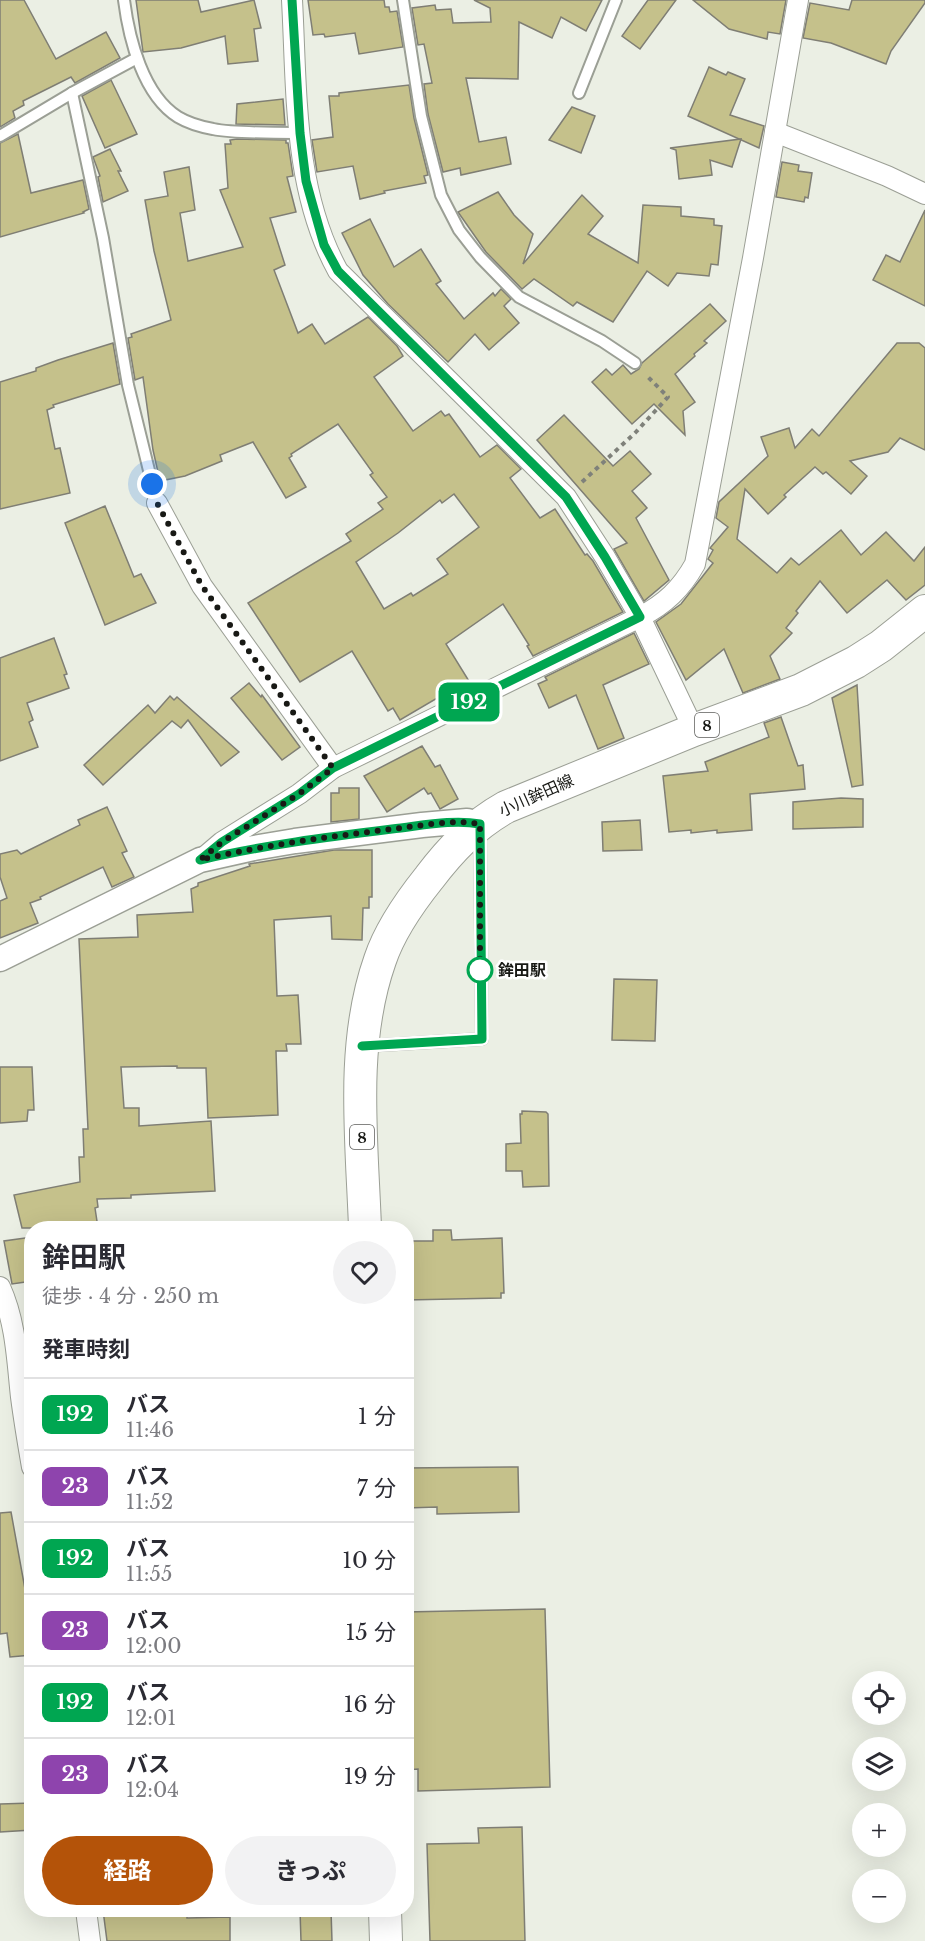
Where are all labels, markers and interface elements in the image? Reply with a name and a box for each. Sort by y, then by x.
your location [137,469,167,499]
line badge: 192 [434,682,504,722]
text: 192 [451,689,487,715]
road number: 8 [695,713,719,737]
street label: 小川鉾田線 [495,770,577,820]
marker: 鉾田駅 [467,957,493,983]
place label: 鉾田駅 [498,960,546,980]
road number: 8 [350,1125,374,1149]
text: 鉾田駅 [42,1240,126,1275]
button: heart [333,1241,396,1304]
text: 徒歩 · 4 分 · 250 m [42,1284,219,1308]
text: 発車時刻 [42,1336,130,1363]
text: バス [126,1391,170,1418]
text: 192 [57,1401,93,1427]
text: 1 分 [358,1403,396,1430]
text: 11:46 [126,1418,174,1442]
text: バス [126,1463,170,1490]
text: 23 [61,1473,89,1499]
text: 7 分 [357,1475,396,1502]
text: 11:52 [126,1490,173,1514]
text: バス [126,1535,170,1562]
text: 192 [57,1545,93,1571]
text: 10 分 [342,1547,396,1574]
text: 11:55 [126,1562,172,1586]
text: バス [126,1607,170,1634]
text: 23 [61,1617,89,1643]
text: 15 分 [345,1619,396,1646]
text: 12:00 [126,1634,182,1658]
map controls [852,1671,906,1923]
button: locate [852,1671,906,1725]
text: バス [126,1679,170,1706]
text: 192 [57,1689,93,1715]
text: 16 分 [344,1691,396,1718]
text: 12:01 [126,1706,176,1730]
button: layers [852,1737,906,1791]
text: バス [126,1751,170,1778]
text: 23 [61,1761,89,1787]
text: 19 分 [344,1763,396,1790]
text: 12:04 [126,1778,179,1802]
button: + [852,1803,906,1857]
button: 経路 [42,1836,213,1905]
button: きっぷ [225,1836,396,1905]
button: − [852,1869,906,1923]

